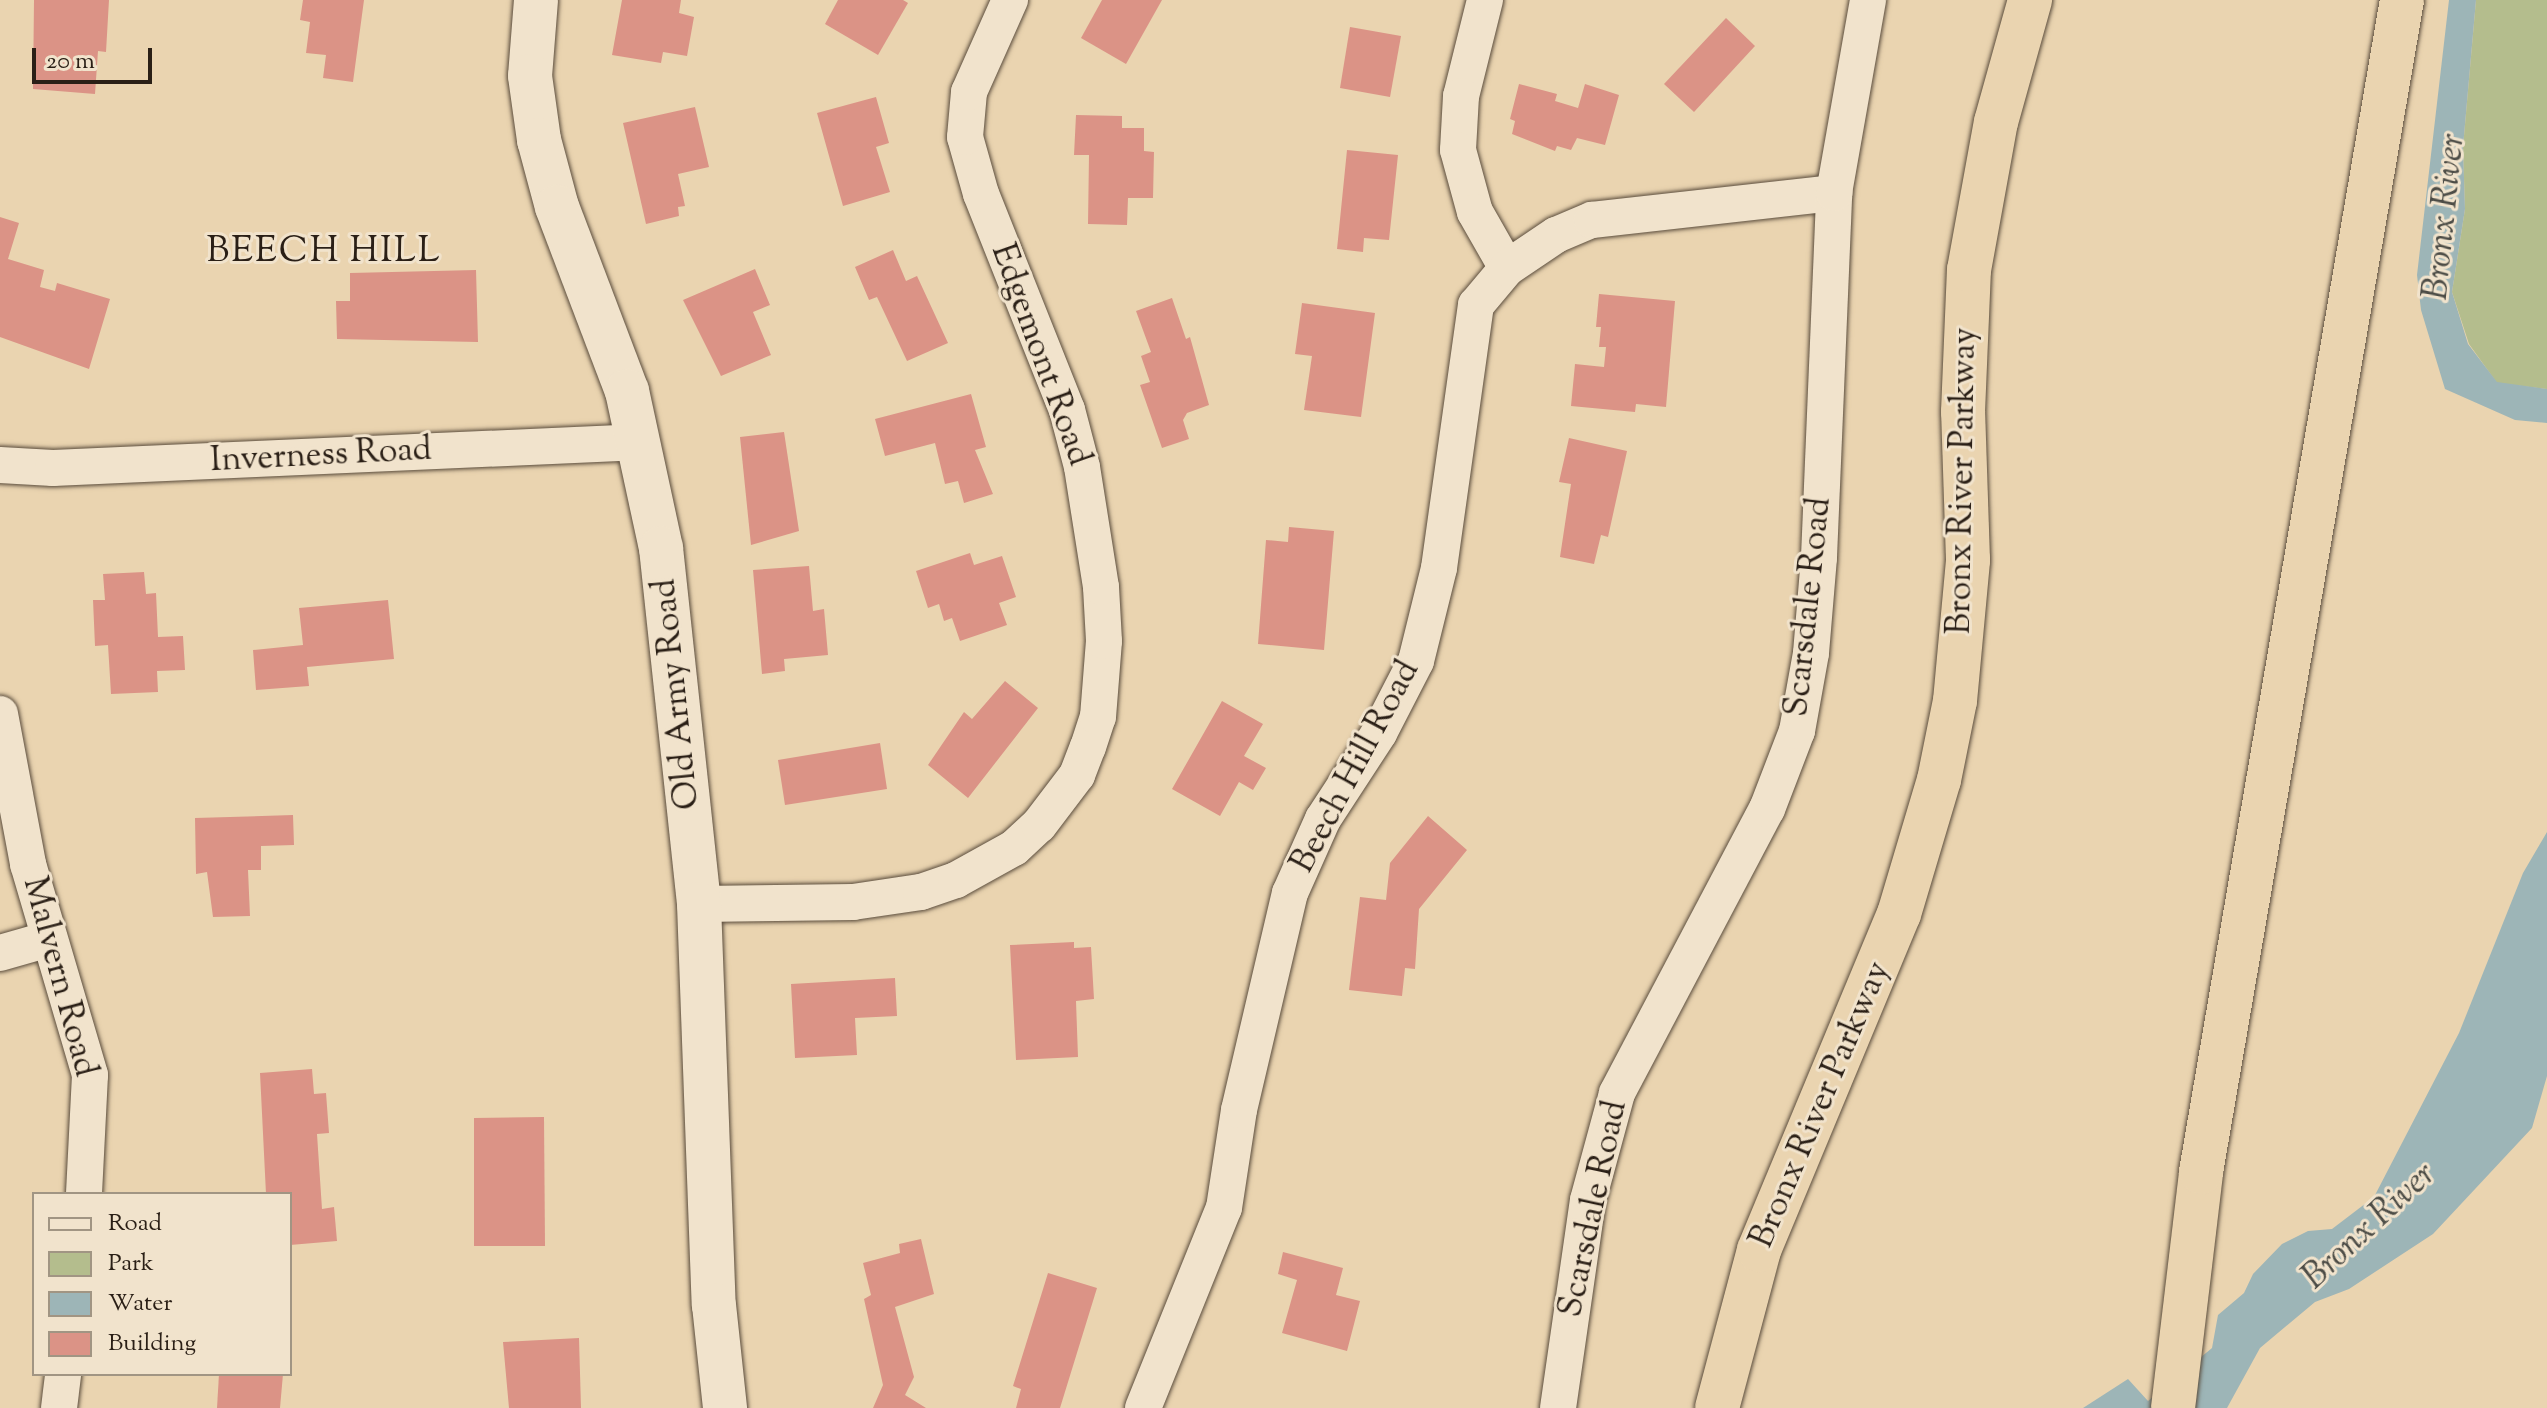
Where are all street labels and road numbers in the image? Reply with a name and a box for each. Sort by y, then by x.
street label: Edgemont Road [981,238,1099,472]
street label: Bronx River Parkway [1940,327,1986,635]
street label: Inverness Road [209,430,433,482]
street label: Scarsdale Road [1777,495,1841,719]
street label: Old Army Road [645,577,709,811]
street label: Beech Hill Road [1283,654,1429,880]
street label: Malvern Road [13,873,105,1081]
street label: Bronx River Parkway [1742,956,1900,1254]
street label: Scarsdale Road [1551,1097,1637,1321]

